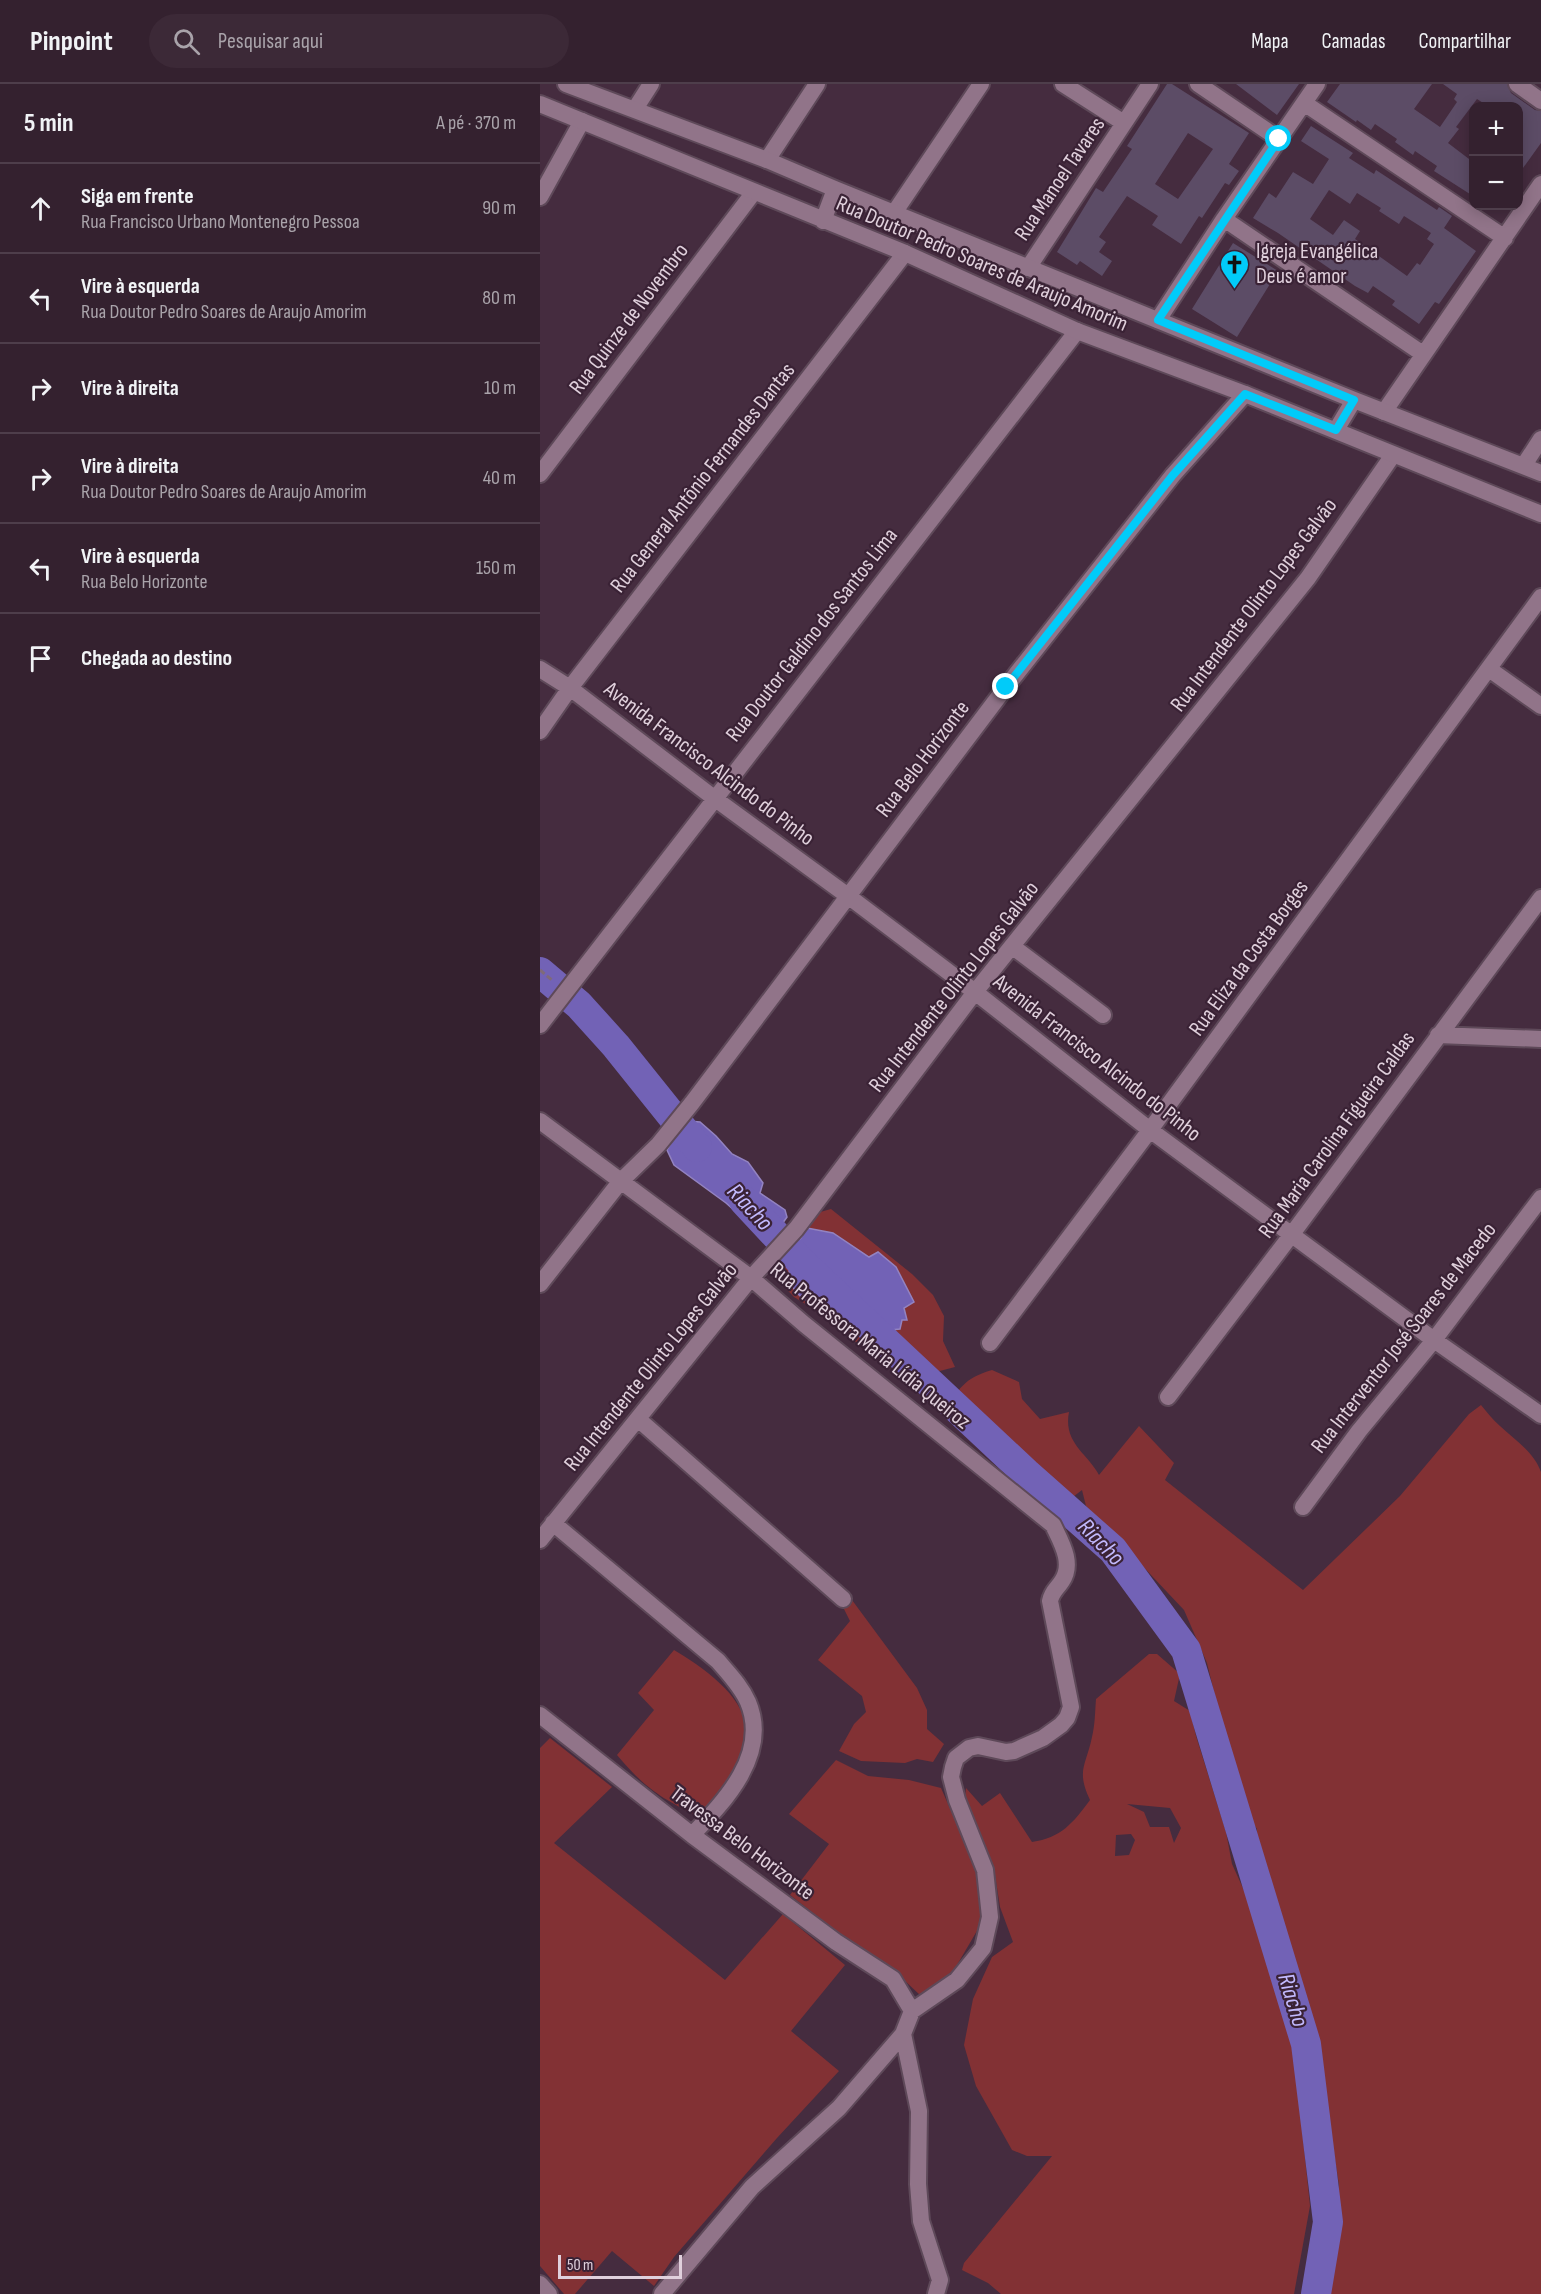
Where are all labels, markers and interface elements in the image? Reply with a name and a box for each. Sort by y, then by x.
search box [149,14,569,68]
text: Pinpoint [30,25,113,58]
icon: search [170,25,203,58]
text: Pesquisar aqui [218,28,323,55]
text: Mapa [1251,29,1289,54]
text: Camadas [1322,29,1385,54]
text: Compartilhar [1418,29,1511,54]
map controls [1469,102,1523,210]
button: + [1469,102,1523,156]
text: 5 min [24,108,74,139]
text: A pé · 370 m [436,111,516,135]
street label: Rua Manoel Tavares [1009,112,1111,246]
route start [1265,125,1291,151]
button: − [1469,156,1523,210]
text: Siga em frente [81,183,194,210]
street label: Rua Doutor Pedro Soares de Araujo Amorim [832,190,1132,338]
icon: ahead [24,192,57,225]
text: 90 m [482,196,516,220]
text: Rua Francisco Urbano Montenegro Pessoa [81,210,360,234]
street label: Rua Quinze de Novembro [563,238,695,400]
place label: Igreja Evangélica Deus é amor [1256,238,1378,290]
church icon: Igreja Evangélica Deus é amor [1219,248,1251,290]
text: Vire à esquerda [81,273,200,300]
icon: left [24,282,57,315]
text: 80 m [482,286,516,310]
text: Rua Doutor Pedro Soares de Araujo Amorim [81,300,367,324]
street label: Rua General Antônio Fernandes Dantas [605,358,801,598]
icon: right [24,372,57,405]
text: Vire à direita [81,375,179,402]
text: 10 m [484,376,516,400]
text: Vire à direita [81,453,179,480]
icon: right [24,462,57,495]
text: 40 m [483,466,516,490]
text: Rua Doutor Pedro Soares de Araujo Amorim [81,480,367,504]
street label: Rua Intendente Olinto Lopes Galvão [1165,493,1343,717]
street label: Rua Doutor Galdino dos Santos Lima [720,523,904,747]
text: Vire à esquerda [81,543,200,570]
icon: left [24,552,57,585]
text: 150 m [476,556,516,580]
text: Rua Belo Horizonte [81,570,207,594]
icon: arrive [24,642,57,675]
text: Chegada ao destino [81,645,232,672]
route end [992,673,1018,699]
street label: Avenida Francisco Alcindo do Pinho [598,675,819,852]
street label: Rua Belo Horizonte [870,695,976,823]
street label: Rua Eliza da Costa Borges [1183,875,1315,1041]
street label: Rua Intendente Olinto Lopes Galvão [863,876,1045,1098]
street label: Avenida Francisco Alcindo do Pinho [987,968,1206,1148]
street label: Rua Maria Carolina Figueira Caldas [1253,1026,1421,1244]
water label: Riacho [721,1177,779,1237]
street label: Rua Interventor José Soares de Macedo [1305,1217,1503,1459]
street label: Rua Intendente Olinto Lopes Galvão [559,1257,743,1477]
street label: Rua Professora Maria Lídia Queiroz [764,1257,976,1435]
water label: Riacho [1072,1512,1130,1572]
street label: Travessa Belo Horizonte [664,1780,820,1906]
water label: Riacho [1271,1970,1315,2030]
scale bar [558,2252,682,2280]
text: 50 m [567,2256,593,2275]

